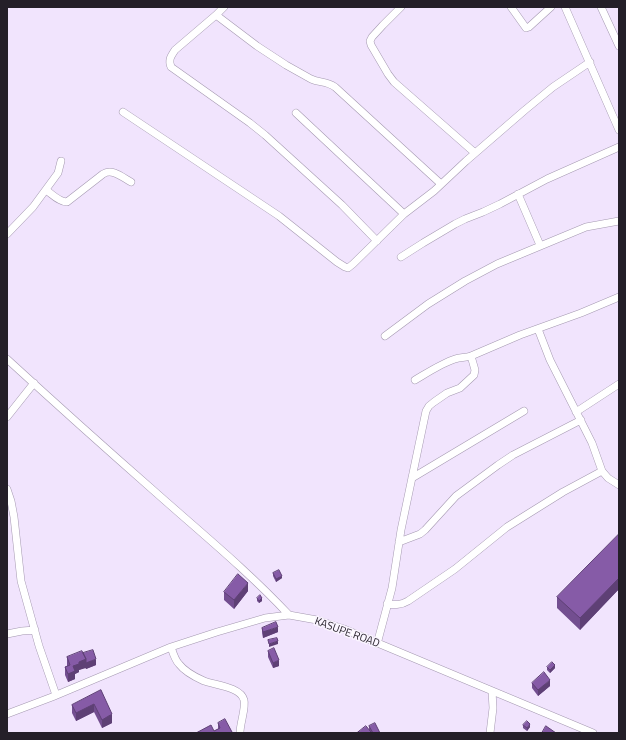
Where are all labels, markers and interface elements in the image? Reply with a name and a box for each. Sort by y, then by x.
street label: KASUPE ROAD [313,615,381,651]

